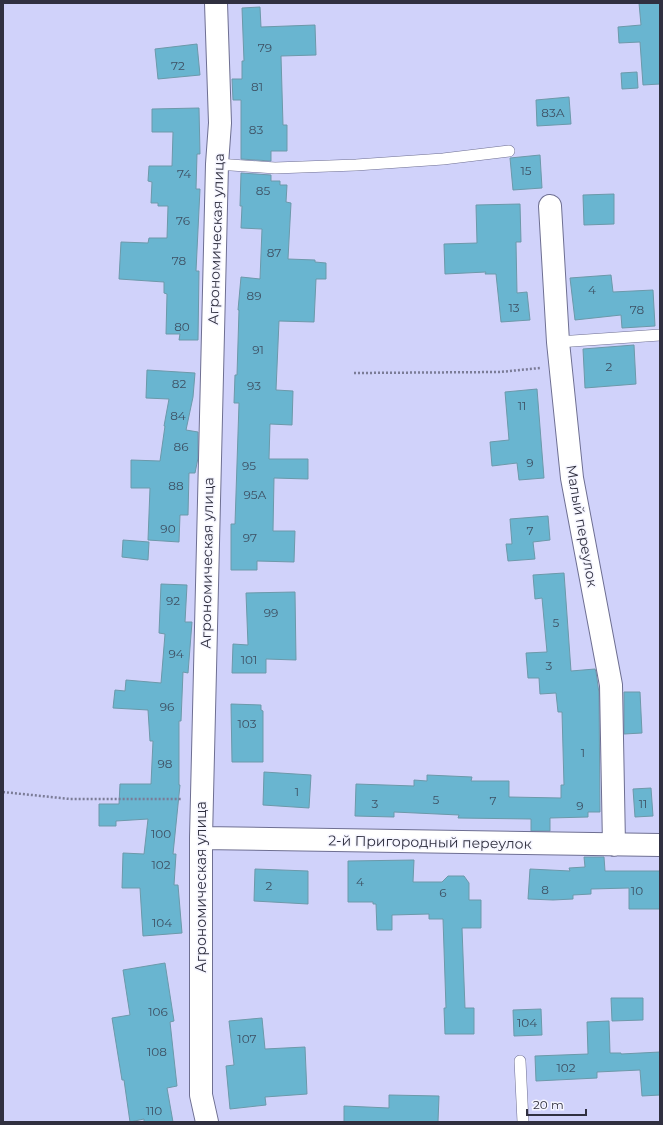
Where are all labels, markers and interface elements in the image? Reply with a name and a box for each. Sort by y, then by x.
house number: 79 [258,40,272,55]
house number: 72 [171,58,185,73]
house number: 81 [251,79,263,94]
house number: 83А [541,105,565,120]
house number: 83 [249,122,263,137]
street label: Агрономическая улица [204,153,228,325]
house number: 15 [520,163,532,178]
house number: 74 [177,166,191,181]
house number: 85 [256,183,270,198]
house number: 76 [176,213,190,228]
house number: 87 [267,245,281,260]
house number: 78 [172,253,187,268]
house number: 4 [588,282,596,297]
house number: 89 [247,288,261,303]
house number: 13 [508,300,520,315]
house number: 78 [630,302,645,317]
house number: 80 [174,319,190,334]
house number: 91 [252,342,264,357]
house number: 2 [606,359,613,374]
house number: 82 [172,376,186,391]
house number: 93 [247,378,261,393]
house number: 11 [518,398,526,413]
house number: 84 [170,408,186,423]
house number: 86 [174,439,188,454]
house number: 9 [526,455,534,470]
house number: 95 [242,458,256,473]
street label: Малый переулок [562,463,602,589]
street label: Агрономическая улица [197,477,217,649]
house number: 88 [168,478,184,493]
house number: 95А [243,487,267,502]
house number: 90 [160,521,176,536]
house number: 7 [526,523,534,538]
house number: 97 [243,530,257,545]
house number: 92 [166,593,180,608]
house number: 99 [264,605,278,620]
house number: 5 [553,615,560,630]
house number: 94 [168,646,184,661]
house number: 101 [241,652,257,667]
house number: 3 [546,658,553,673]
house number: 96 [160,699,174,714]
house number: 103 [238,716,257,731]
house number: 1 [581,745,585,760]
house number: 98 [158,756,173,771]
house number: 1 [295,784,299,799]
house number: 5 [433,792,440,807]
house number: 7 [489,793,497,808]
house number: 3 [372,796,379,811]
house number: 11 [639,796,647,811]
house number: 9 [576,798,584,813]
street label: Агрономическая улица [192,801,210,973]
house number: 100 [151,826,171,841]
street label: 2-й Пригородный переулок [328,831,532,853]
house number: 102 [151,857,171,872]
house number: 4 [356,874,364,889]
house number: 2 [266,878,273,893]
house number: 8 [541,882,549,897]
house number: 10 [631,883,643,898]
house number: 6 [439,885,447,900]
house number: 104 [152,915,172,930]
house number: 106 [148,1004,168,1019]
house number: 104 [517,1015,537,1030]
house number: 107 [237,1031,257,1046]
house number: 108 [147,1044,167,1059]
house number: 102 [556,1060,576,1075]
scale bar [527,1091,586,1117]
text: 20 m [533,1097,564,1112]
house number: 110 [146,1103,162,1118]

